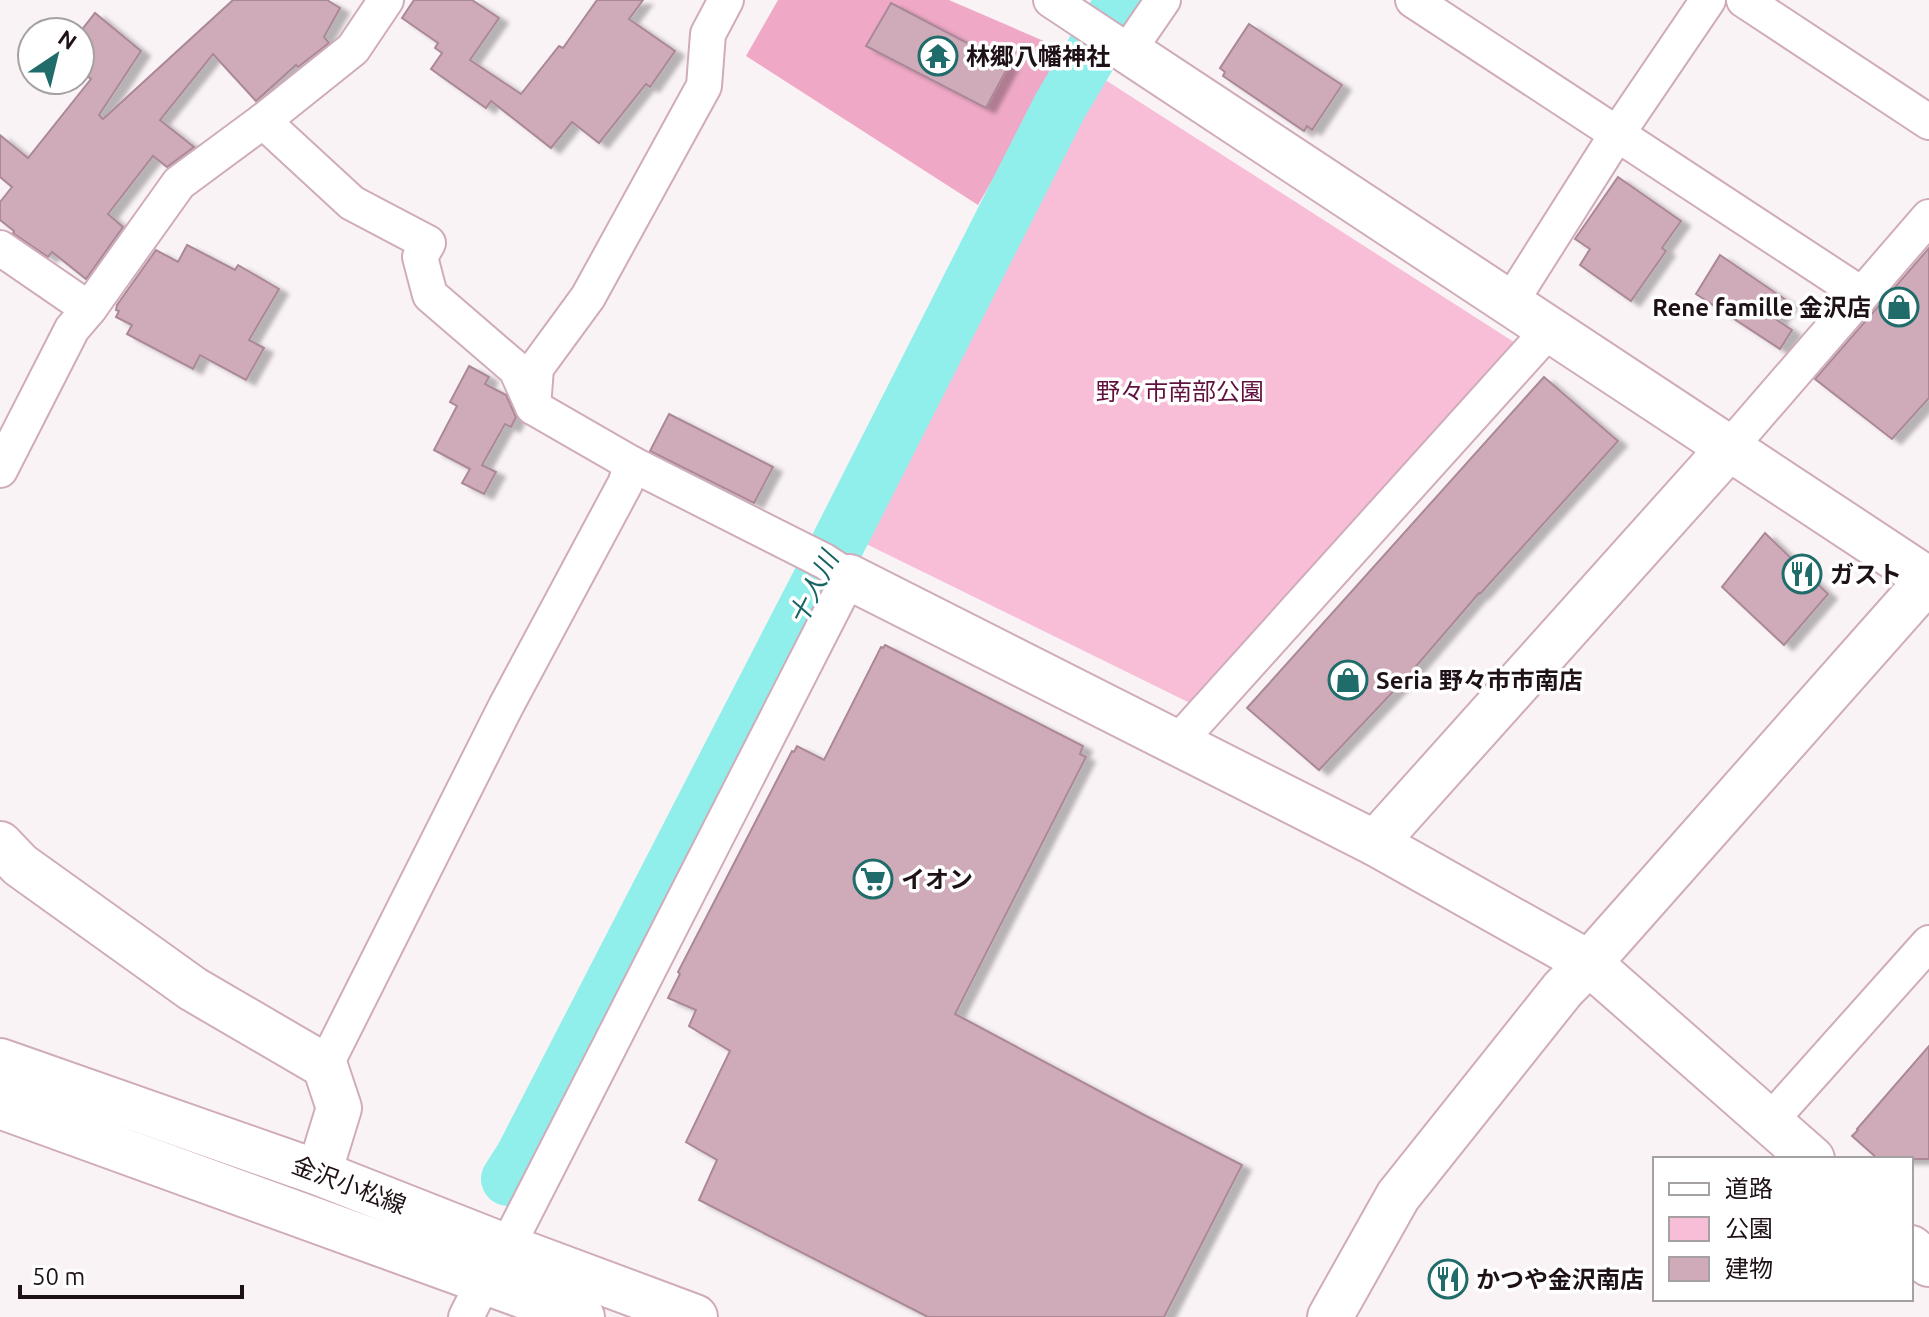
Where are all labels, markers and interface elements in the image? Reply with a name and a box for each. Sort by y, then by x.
north arrow [16,16,96,96]
text: N [54,24,82,54]
temple icon: 林郷八幡神社 [917,35,959,77]
place label: 林郷八幡神社 [966,43,1110,70]
shop icon: Rene famille 金沢店 [1878,286,1920,328]
place label: Rene famille 金沢店 [1652,294,1871,321]
park label: 野々市南部公園 [1096,378,1264,405]
water label: 十人川 [782,544,845,629]
restaurant icon: ガスト [1781,553,1823,595]
place label: ガスト [1830,561,1902,588]
shop icon: Seria 野々市市南店 [1327,659,1369,701]
place label: Seria 野々市市南店 [1376,667,1583,694]
supermarket icon: イオン [852,858,894,900]
place label: イオン [901,866,973,893]
street label: 金沢小松線 [288,1151,410,1219]
legend [1653,1157,1913,1301]
text: 道路 [1725,1175,1773,1202]
text: 公園 [1725,1215,1773,1242]
scale bar [20,1249,242,1299]
text: 建物 [1725,1255,1773,1282]
restaurant icon: かつや金沢南店 [1427,1258,1469,1300]
text: 50 m [32,1263,85,1290]
place label: かつや金沢南店 [1476,1266,1644,1293]

